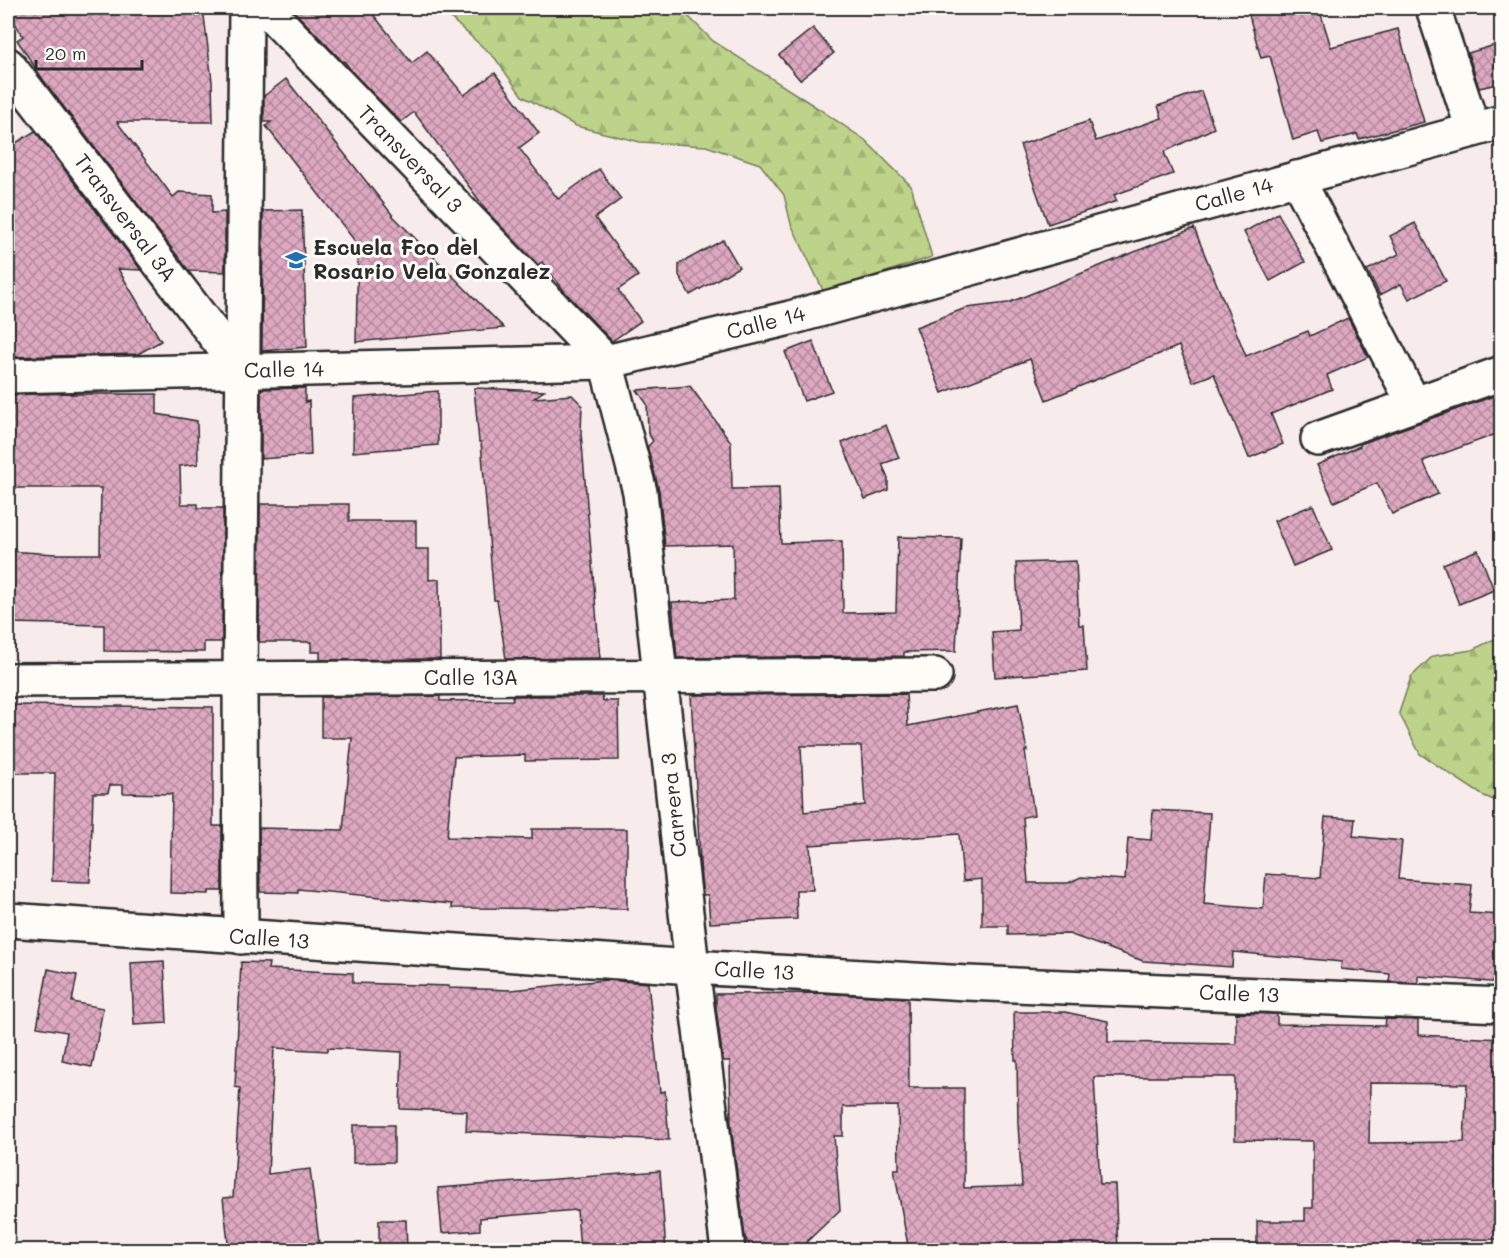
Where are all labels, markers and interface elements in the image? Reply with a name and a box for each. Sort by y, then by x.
scale bar [36,33,142,71]
text: 20 m [45,41,86,65]
street label: Transversal 3 [353,98,469,217]
street label: Transversal 3A [69,148,183,287]
street label: Calle 14 [1191,170,1276,217]
place label: Escuela Fco del Rosario Vela Gonzalez [313,233,551,284]
school or university icon: Escuela Fco del Rosario Vela Gonzalez [284,248,308,272]
street label: Calle 14 [724,299,808,344]
street label: Calle 14 [244,354,325,383]
street label: Calle 13A [424,663,518,690]
street label: Carrera 3 [654,752,691,859]
street label: Calle 13 [228,921,310,954]
street label: Calle 13 [713,954,795,985]
street label: Calle 13 [1199,978,1280,1007]

